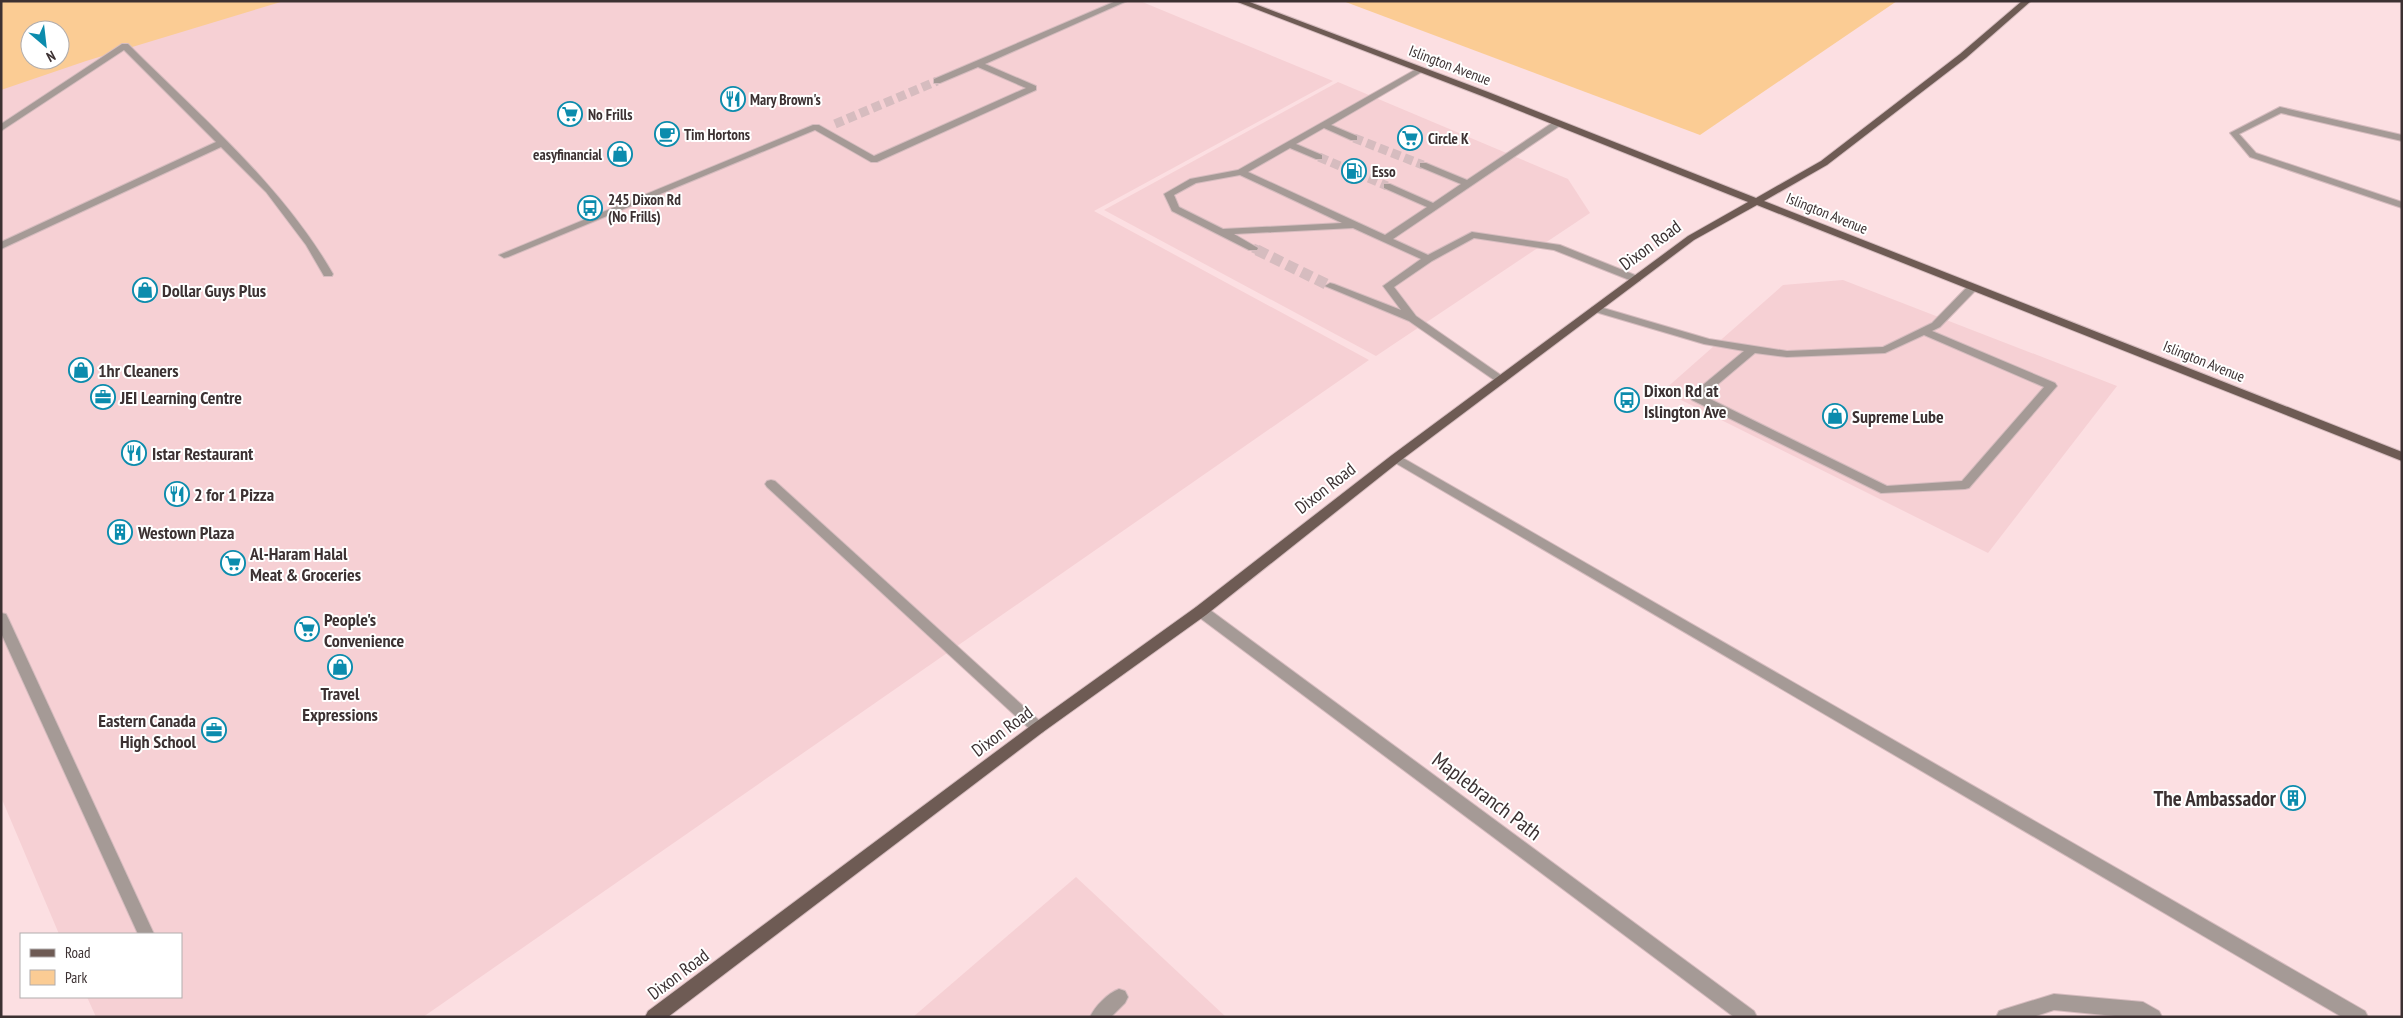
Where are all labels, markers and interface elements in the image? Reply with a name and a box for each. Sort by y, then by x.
north arrow [20,20,70,70]
street label: Islington Avenue [1406,41,1494,89]
text: N [44,47,59,66]
restaurant icon: Mary Brown's [720,86,746,112]
place label: Mary Brown's [750,90,821,109]
supermarket icon: No Frills [557,101,583,127]
place label: No Frills [588,105,632,124]
cafe icon: Tim Hortons [654,121,680,147]
place label: Tim Hortons [684,125,750,144]
supermarket icon: Circle K [1397,125,1423,151]
place label: Circle K [1428,129,1469,148]
shop icon: easyfinancial [607,141,633,167]
place label: easyfinancial [533,145,602,164]
fuel station icon: Esso [1341,158,1367,184]
place label: Esso [1372,162,1396,181]
street label: Islington Avenue [1783,188,1871,238]
place label: 245 Dixon Rd (No Frills) [608,190,681,226]
bus stop icon: 245 Dixon Rd (No Frills) [577,195,603,221]
street label: Dixon Road [1615,215,1685,275]
shop icon: Dollar Guys Plus [132,277,158,303]
place label: Dollar Guys Plus [162,279,266,302]
street label: Islington Avenue [2160,336,2248,386]
shop icon: 1hr Cleaners [68,357,94,383]
place label: 1hr Cleaners [98,359,179,382]
place label: Dixon Rd at Islington Ave [1644,379,1727,423]
office icon: JEI Learning Centre [90,384,116,410]
place label: JEI Learning Centre [119,386,242,409]
bus stop icon: Dixon Rd at Islington Ave [1614,387,1640,413]
shop icon: Supreme Lube [1822,403,1848,429]
place label: Supreme Lube [1852,405,1944,428]
restaurant icon: Istar Restaurant [121,440,147,466]
place label: Istar Restaurant [152,442,254,465]
street label: Dixon Road [1290,457,1360,519]
restaurant icon: 2 for 1 Pizza [164,481,190,507]
place label: 2 for 1 Pizza [194,483,274,506]
building icon: Westown Plaza [107,519,133,545]
place label: Westown Plaza [137,521,234,544]
place label: Al-Haram Halal Meat & Groceries [249,542,361,586]
supermarket icon: Al-Haram Halal Meat & Groceries [220,550,246,576]
place label: People's Convenience [324,608,405,652]
supermarket icon: People's Convenience [294,616,320,642]
shop icon: Travel Expressions [327,654,353,680]
place label: Travel Expressions [302,682,378,726]
street label: Dixon Road [967,701,1037,761]
place label: Eastern Canada High School [98,709,197,753]
office icon: Eastern Canada High School [201,717,227,743]
street label: Maplebranch Path [1427,746,1547,846]
place label: The Ambassador [2153,785,2277,812]
building icon: The Ambassador [2280,785,2306,811]
legend [20,933,182,998]
text: Road [65,943,91,962]
street label: Dixon Road [643,944,713,1004]
text: Park [65,968,87,987]

